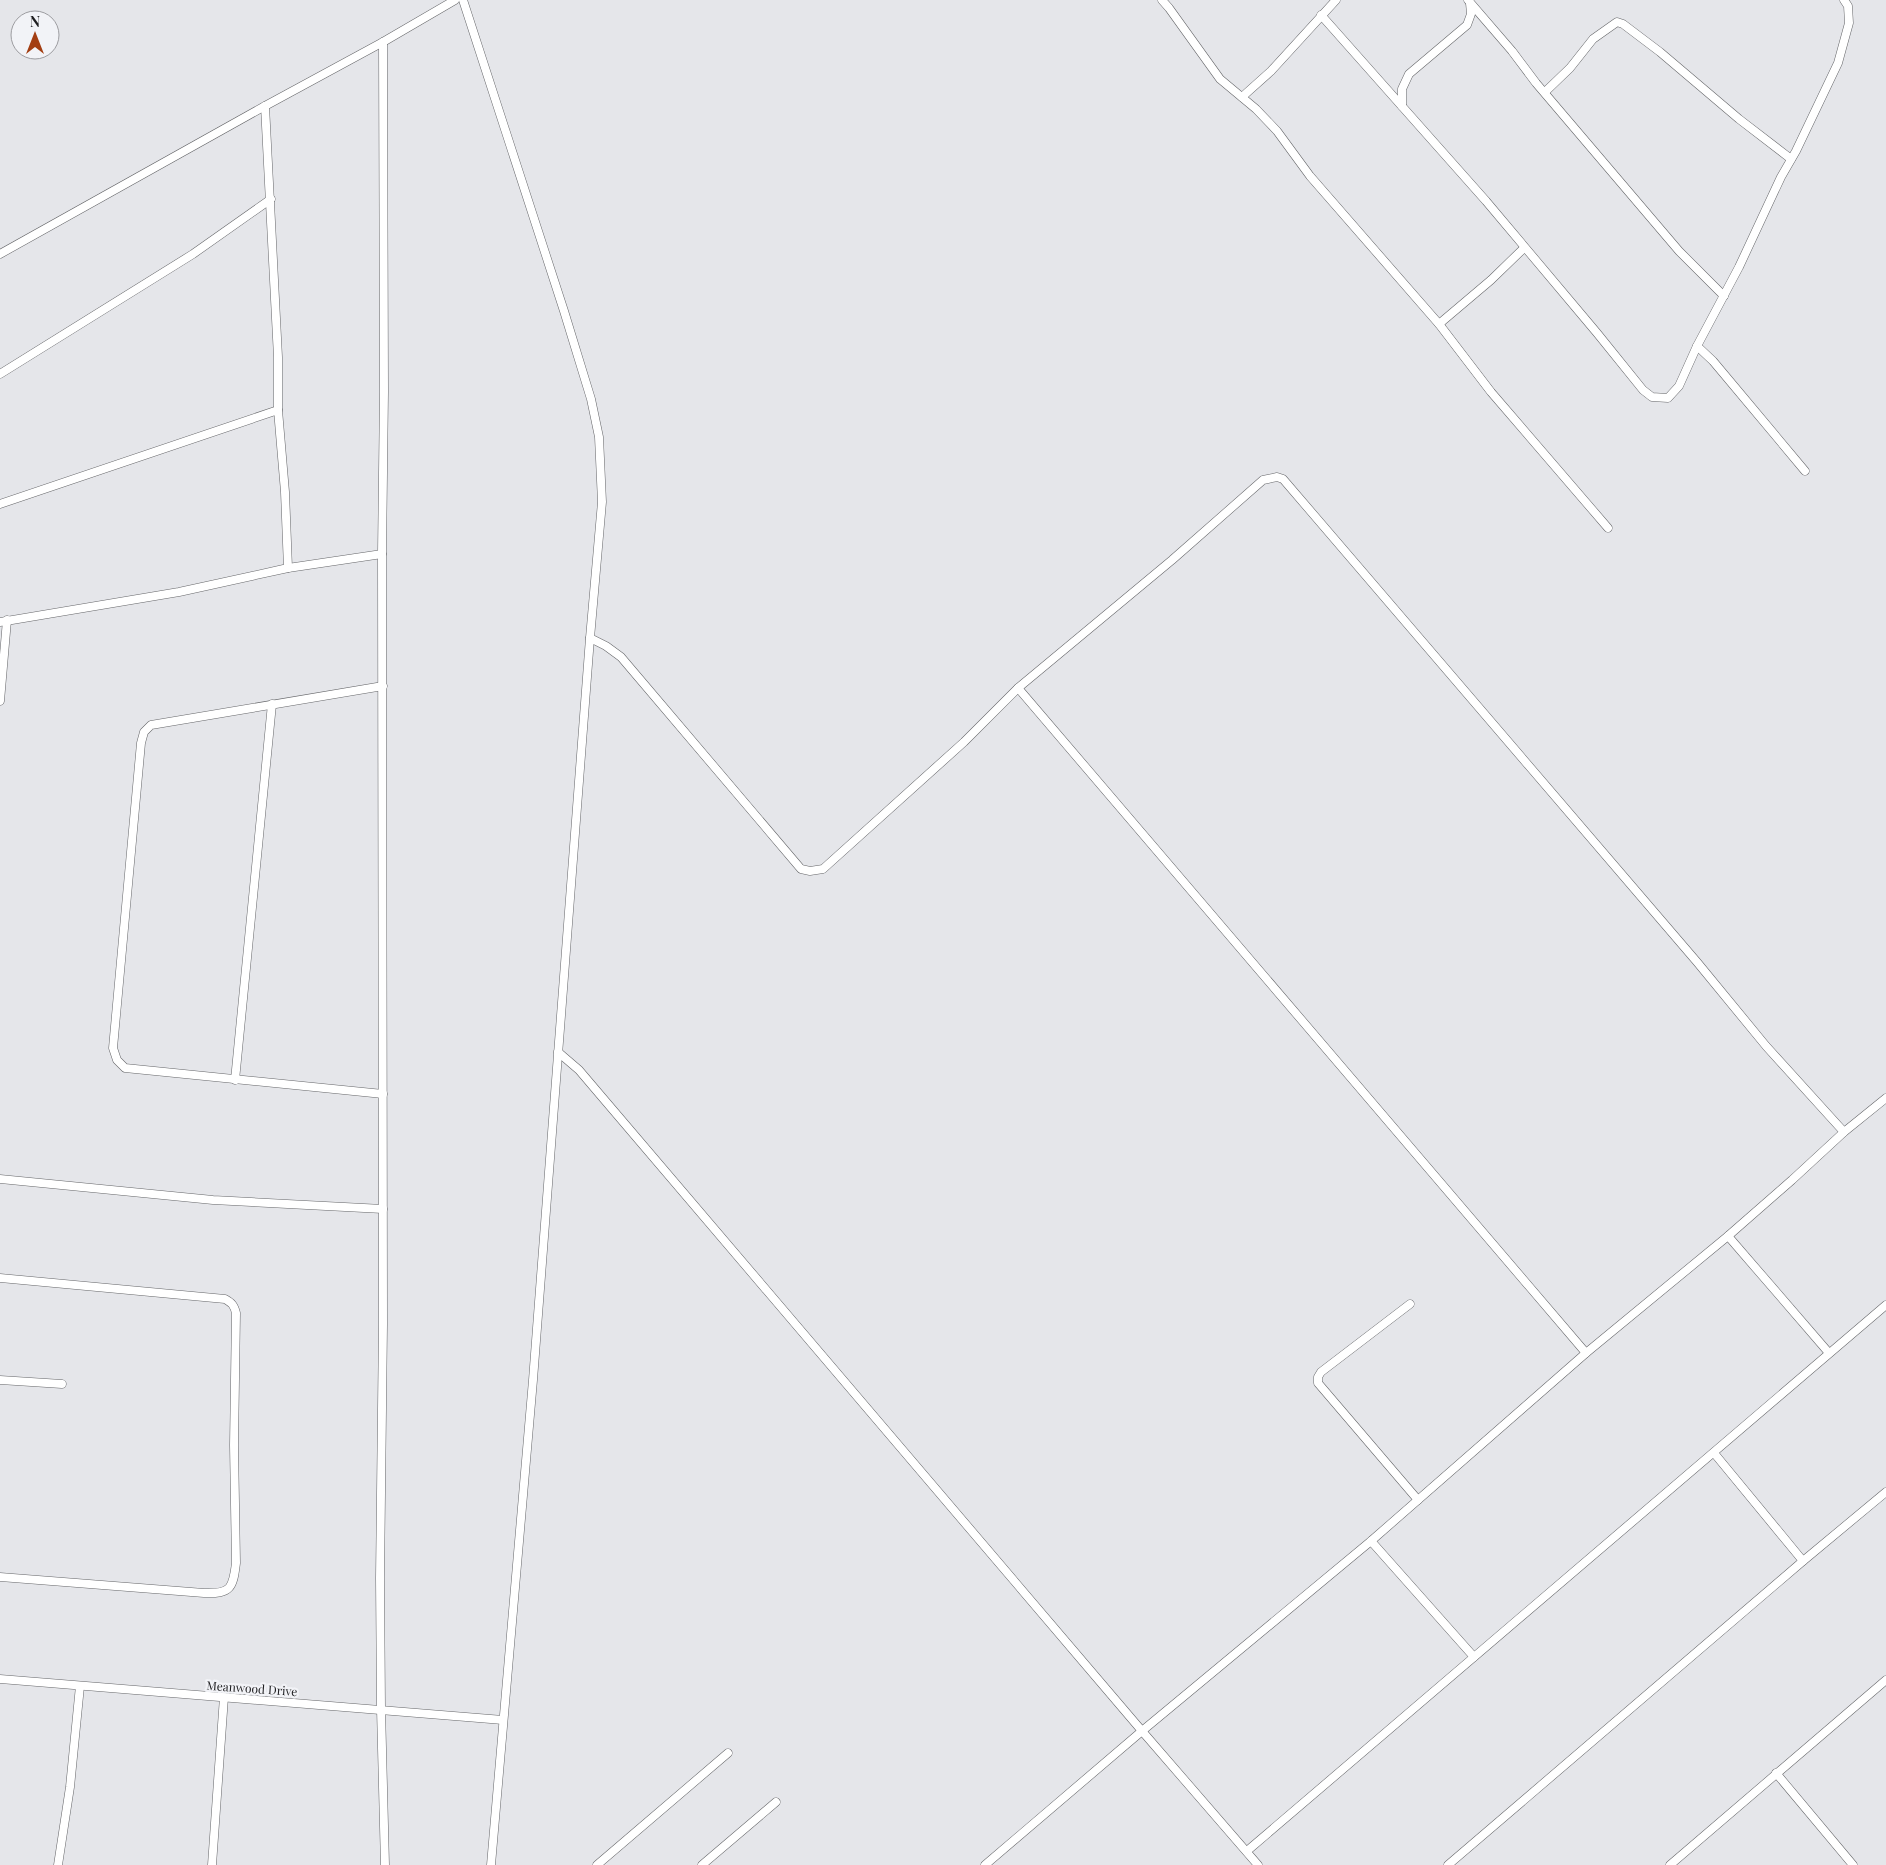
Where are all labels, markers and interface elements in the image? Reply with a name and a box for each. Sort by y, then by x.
north arrow [10,10,60,60]
text: N [30,12,40,31]
street label: Meanwood Drive [206,1677,298,1699]

